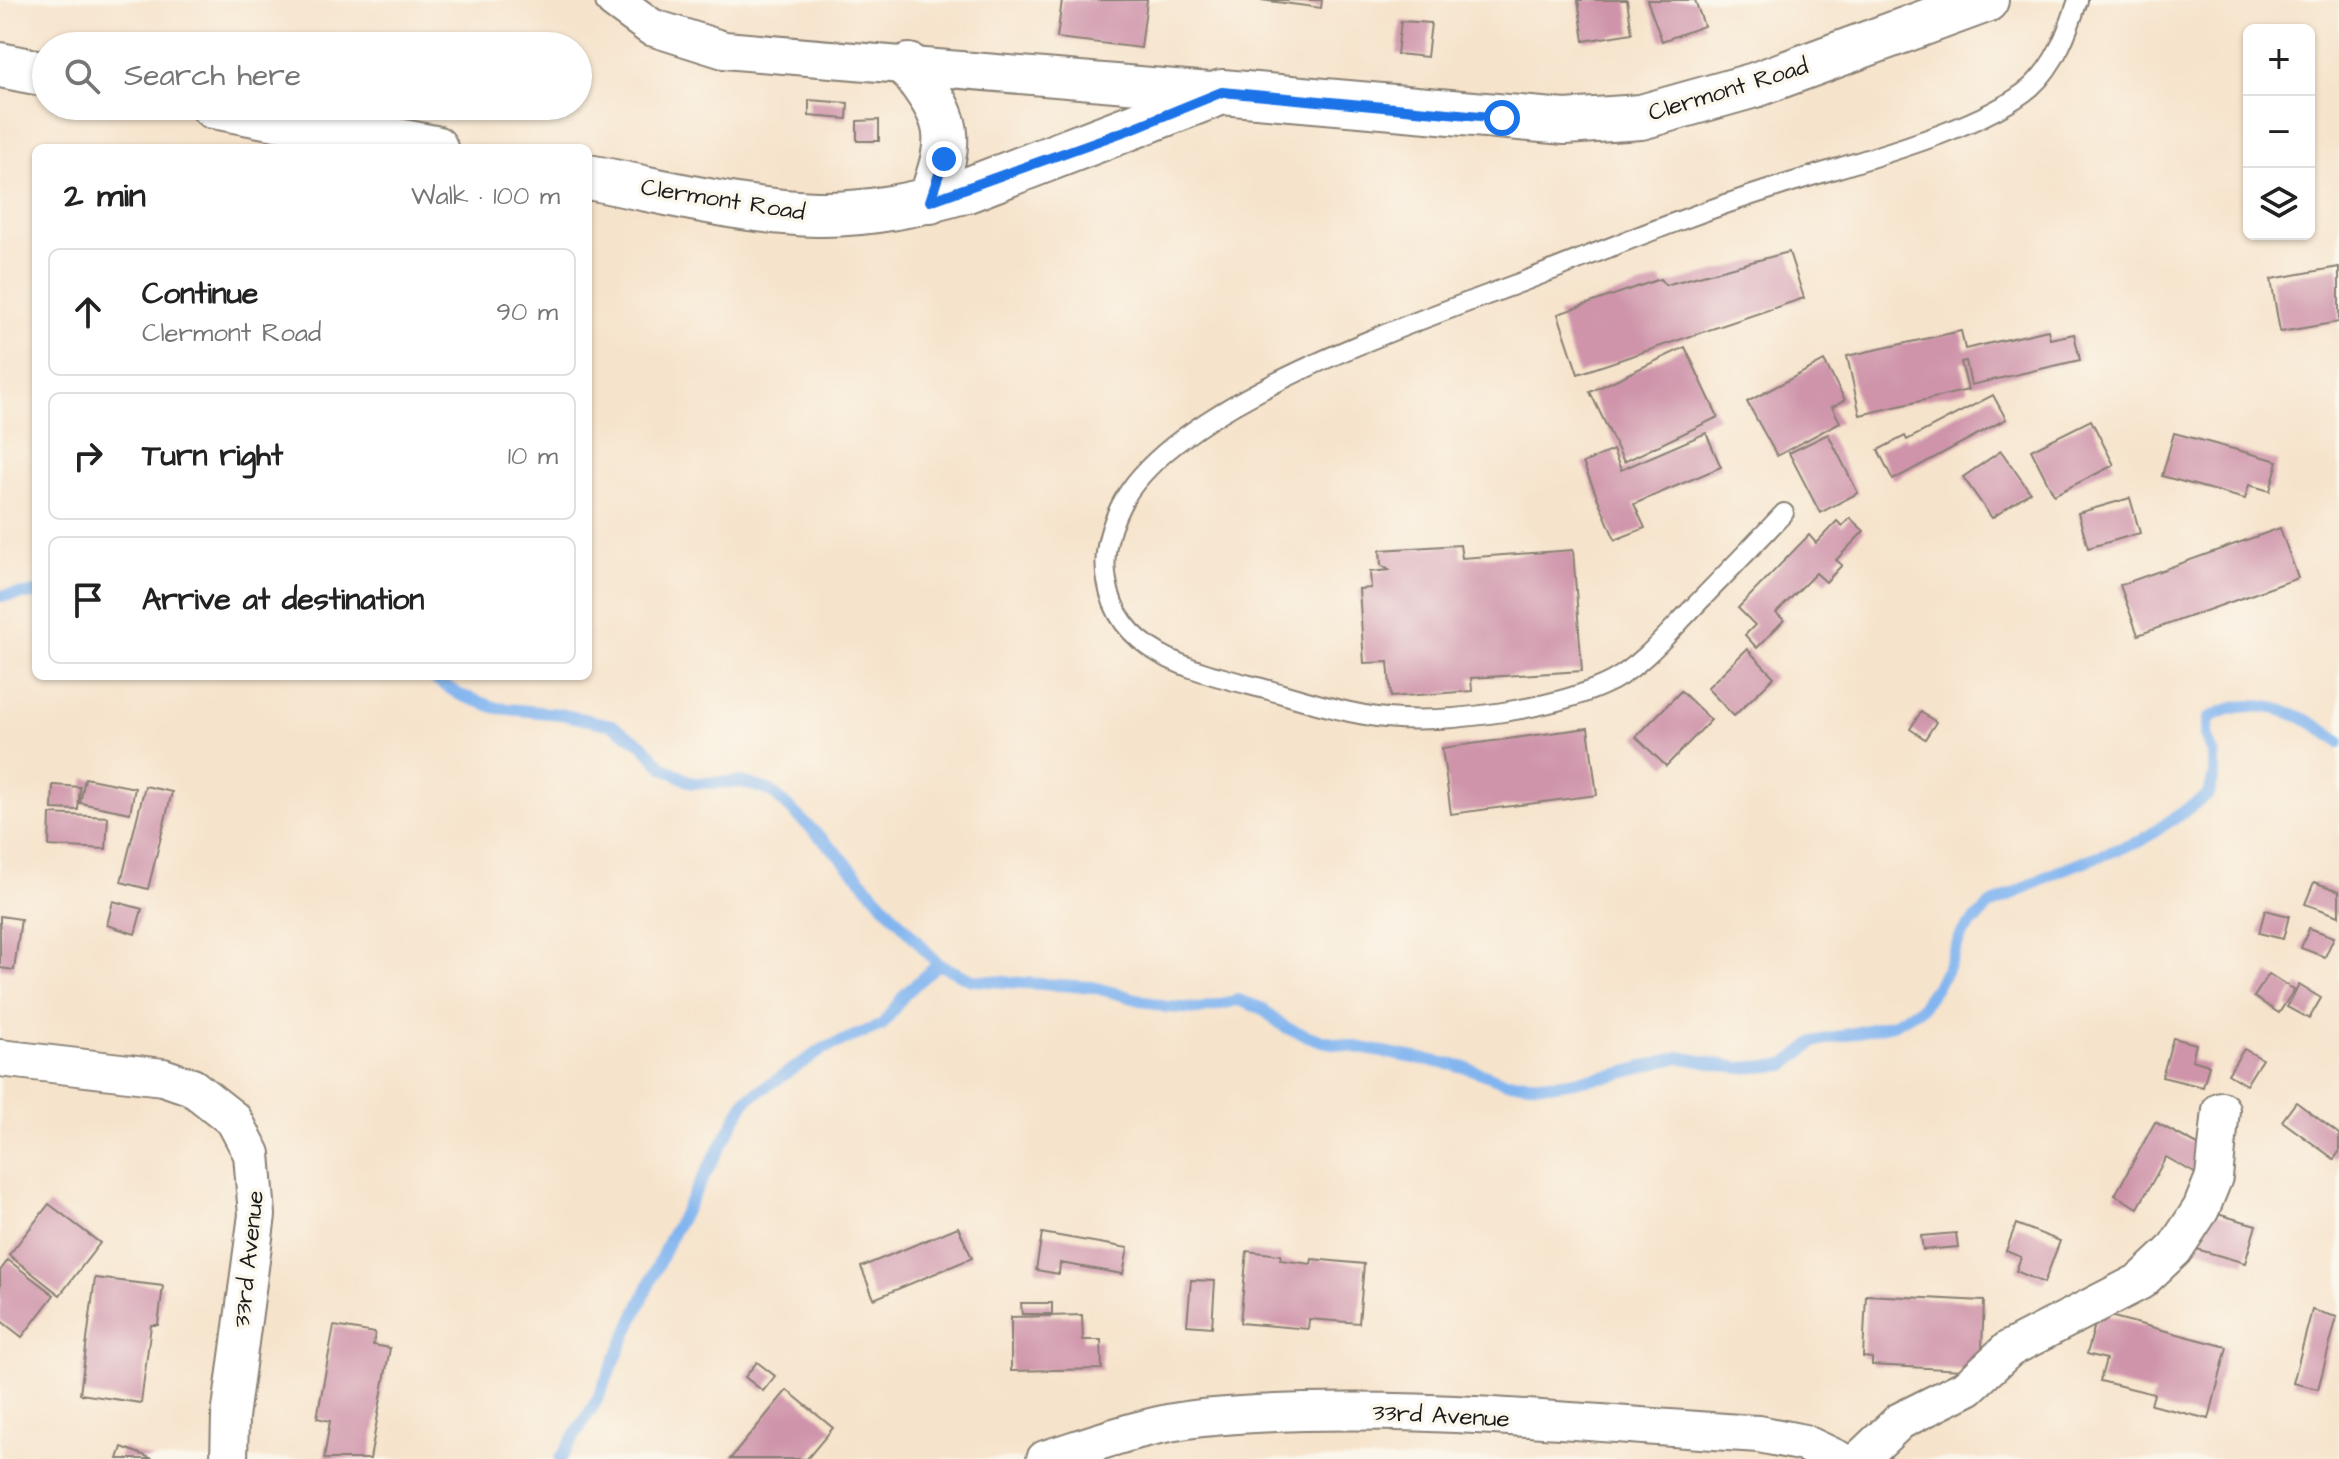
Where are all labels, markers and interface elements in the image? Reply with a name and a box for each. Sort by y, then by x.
map controls [2243,24,2315,240]
button: + [2243,24,2315,96]
search box [32,32,592,120]
street label: Clermont Road [1644,49,1812,130]
icon: search [60,54,104,98]
text: Search here [124,55,301,97]
button: − [2243,96,2315,168]
route start [1484,100,1520,136]
route end [926,141,962,177]
button: layers [2243,168,2315,240]
street label: Clermont Road [638,170,807,230]
text: 2 min [64,172,146,220]
text: Walk · 100 m [411,178,560,214]
text: Continue [142,273,258,315]
icon: ahead [66,290,110,334]
text: 90 m [496,294,558,330]
text: Clermont Road [142,315,321,351]
icon: right [66,434,110,478]
text: Turn right [142,435,283,477]
text: 10 m [508,438,558,474]
icon: arrive [66,578,110,622]
text: Arrive at destination [142,579,424,621]
street label: 33rd Avenue [225,1189,273,1329]
street label: 33rd Avenue [1371,1395,1511,1437]

